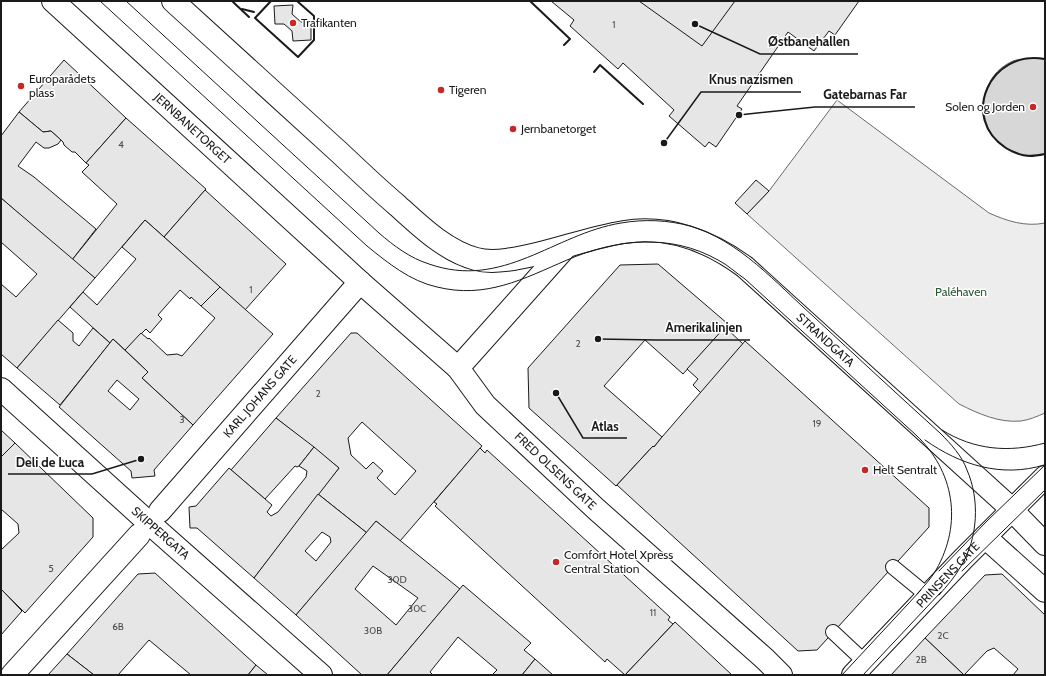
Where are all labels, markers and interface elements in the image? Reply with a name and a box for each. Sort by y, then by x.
place label: Trafikanten [301,15,357,30]
marker: Trafikanten [288,18,298,28]
house number: 1 [612,18,616,31]
callout: Østbanehallen [760,29,858,54]
text: Østbanehallen [768,33,850,49]
callout: Knus nazismen [701,67,801,92]
place label: Europarådets plass [29,71,96,100]
text: Knus nazismen [709,71,793,87]
marker: Europarådets plass [16,81,26,91]
place label: Tigeren [449,82,487,97]
callout: Gatebarnas Far [815,82,915,107]
marker: Tigeren [436,85,446,95]
text: Gatebarnas Far [823,86,907,102]
street label: JERNBANETORGET [150,89,235,168]
place label: Solen og Jorden [945,99,1025,114]
marker: Solen og Jorden [1028,102,1038,112]
place label: Jernbanetorget [520,121,596,136]
marker: Jernbanetorget [508,124,518,134]
house number: 4 [118,138,124,151]
house number: 1 [249,283,253,296]
park label: Paléhaven [935,284,987,299]
street label: STRANDGATA [793,309,858,370]
callout: Amerikalinjen [657,315,750,340]
text: Amerikalinjen [666,319,742,335]
house number: 2 [575,337,581,350]
street label: KARL JOHANS GATE [220,352,300,440]
house number: 2 [315,387,321,400]
house number: 3 [179,413,185,426]
callout: Atlas [583,413,627,438]
house number: 19 [813,417,822,430]
text: Atlas [591,418,619,434]
street label: FRED OLSENS GATE [512,429,600,513]
callout: Deli de Luca [8,449,92,474]
text: Deli de Luca [16,454,85,470]
place label: Helt Sentralt [873,462,937,477]
marker: Helt Sentralt [860,465,870,475]
street label: SKIPPERGATA [129,503,193,563]
street label: PRINSENS GATE [913,538,983,611]
place label: Comfort Hotel Xpress Central Station [564,547,673,576]
marker: Comfort Hotel Xpress Central Station [551,557,561,567]
house number: 5 [48,562,54,575]
house number: 30D [387,573,407,586]
house number: 30C [408,602,426,615]
house number: 11 [650,606,656,619]
house number: 6B [112,620,124,633]
house number: 30B [364,624,382,637]
house number: 2C [937,629,949,642]
house number: 2B [915,653,927,666]

